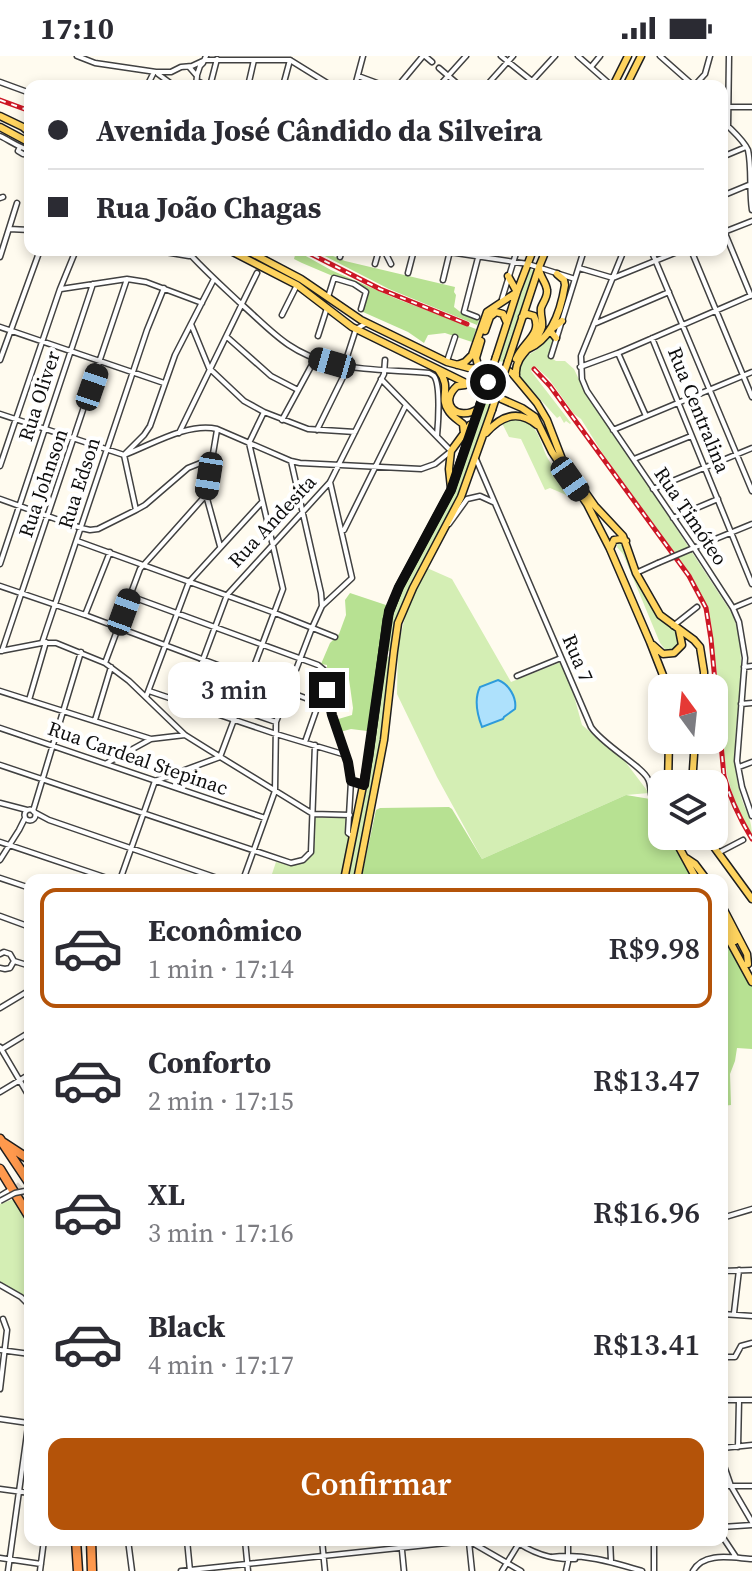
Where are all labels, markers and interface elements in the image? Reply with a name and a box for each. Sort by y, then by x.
text: 17:10 [40,8,114,49]
text: Avenida José Cândido da Silveira [96,110,542,151]
text: Rua João Chagas [96,187,321,228]
street label: Rua Centralina [661,343,737,478]
car [306,345,358,381]
street label: Rua Oliver [11,347,67,445]
car [73,360,111,414]
route start [470,364,506,400]
street label: Rua Johnson [11,425,75,541]
street label: Rua Edson [51,434,107,532]
car [193,450,225,502]
car [546,452,594,506]
street label: Rua Timóteo [648,461,734,571]
street label: Rua Andesita [222,468,323,574]
car [105,585,143,639]
street label: Rua 7 [555,630,601,686]
callout: 3 min [167,662,299,718]
text: 3 min [201,672,267,708]
route end [309,672,345,708]
north arrow [648,674,728,754]
map controls [648,674,728,850]
street label: Rua Cardeal Stepinac [44,714,232,802]
button: layers [648,770,728,850]
text: Econômico [148,910,302,951]
icon: car [52,912,124,984]
text: R$9.98 [609,928,700,969]
text: 1 min · 17:14 [148,951,294,987]
text: Conforto [148,1042,271,1083]
icon: car [52,1044,124,1116]
text: R$13.47 [593,1060,700,1101]
text: 2 min · 17:15 [148,1083,294,1119]
text: XL [148,1174,185,1215]
icon: car [52,1176,124,1248]
text: R$16.96 [593,1192,700,1233]
text: 3 min · 17:16 [148,1215,294,1251]
text: Black [148,1306,225,1347]
icon: car [52,1308,124,1380]
text: R$13.41 [593,1324,700,1365]
text: 4 min · 17:17 [148,1347,294,1383]
button: Confirmar [48,1438,704,1530]

